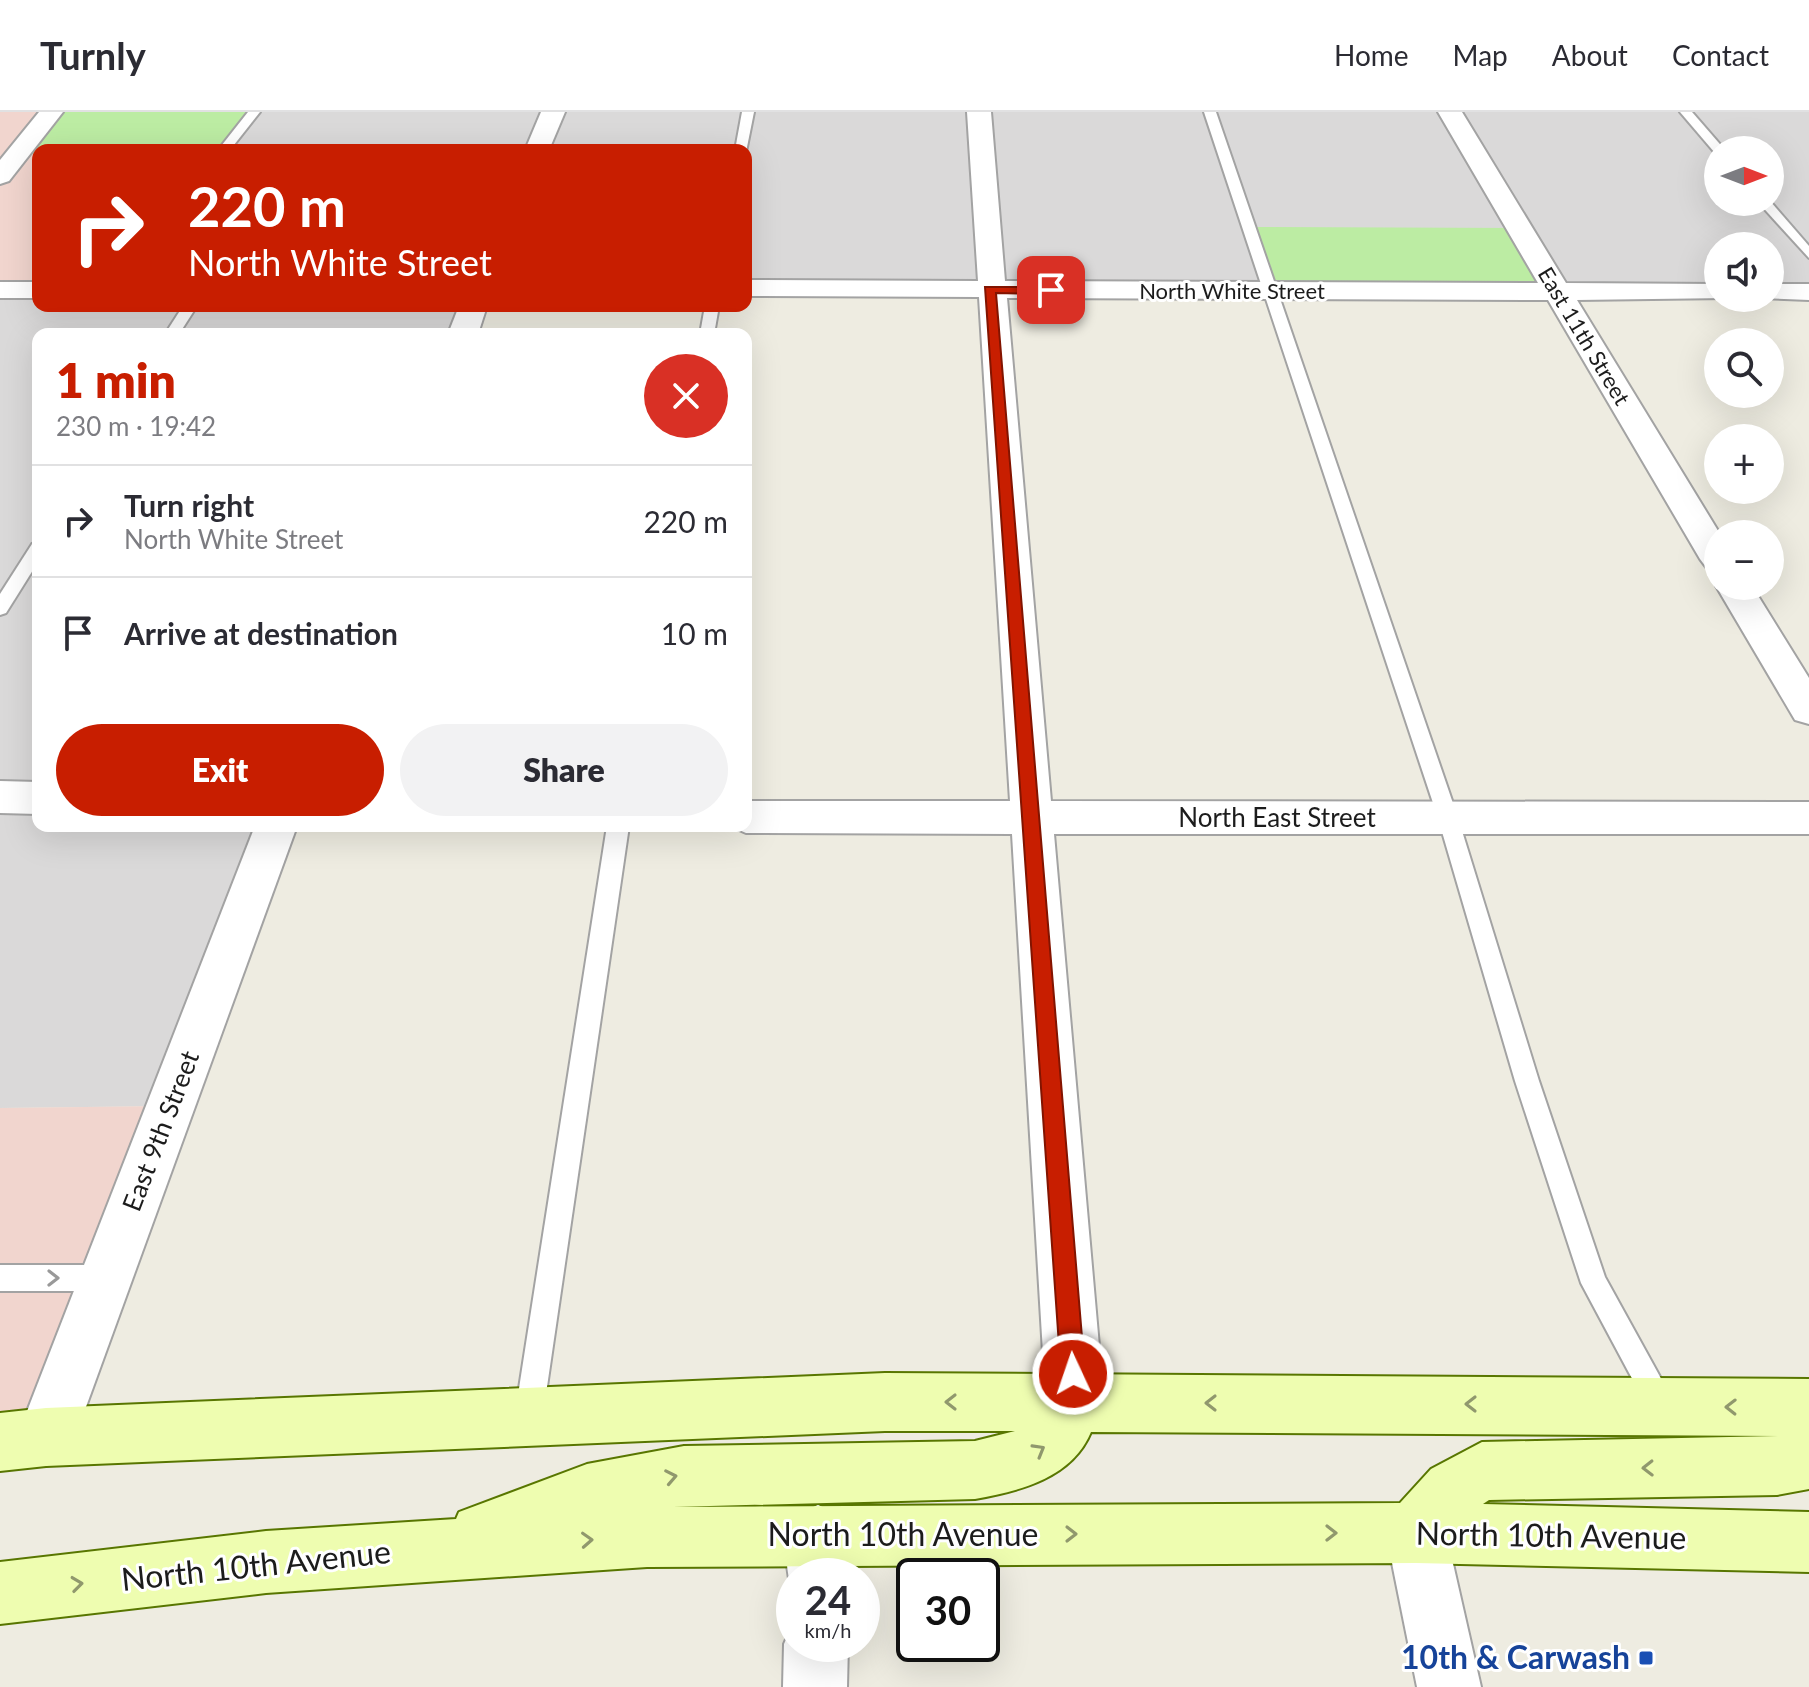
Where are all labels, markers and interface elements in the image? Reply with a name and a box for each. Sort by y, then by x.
text: Turnly [40,32,146,78]
text: Home [1334,38,1409,72]
text: Map [1453,38,1508,72]
text: About [1552,38,1628,72]
text: Contact [1672,38,1769,72]
north arrow [1704,136,1784,216]
map controls [1704,136,1784,600]
text: 220 m [188,172,346,239]
icon: right [56,176,160,280]
button: sound [1704,232,1784,312]
text: North White Street [188,240,492,284]
pin [1017,256,1085,324]
street label: East 11th Street [1533,262,1636,410]
icon: arrive [1029,268,1073,312]
street label: North White Street [1139,277,1325,304]
button: search [1704,328,1784,408]
text: 1 min [56,351,176,408]
button: close [644,354,728,438]
text: 230 m · 19:42 [56,410,216,442]
button: + [1704,424,1784,504]
text: Turn right [124,487,254,523]
icon: right [56,499,100,543]
text: 220 m [643,503,728,539]
button: − [1704,520,1784,600]
text: North White Street [124,523,343,555]
icon: arrive [56,611,100,655]
text: Arrive at destination [124,615,398,651]
text: 10 m [661,615,728,651]
button: Exit [56,724,384,816]
button: Share [400,724,728,816]
street label: North East Street [1178,801,1376,833]
street label: East 9th Street [115,1045,206,1215]
one-way arrow [47,1269,60,1287]
position arrow [1031,1332,1115,1416]
one-way arrow [944,1393,957,1411]
one-way arrow [1204,1394,1217,1412]
one-way arrow [1464,1396,1477,1413]
one-way arrow [1724,1398,1737,1415]
one-way arrow [1030,1444,1045,1460]
one-way arrow [1641,1459,1654,1477]
one-way arrow [664,1470,678,1487]
street label: North 10th Avenue [1415,1513,1687,1556]
street label: North 10th Avenue [768,1514,1038,1553]
one-way arrow [1325,1524,1338,1542]
one-way arrow [1065,1525,1078,1543]
street label: North 10th Avenue [119,1531,393,1598]
one-way arrow [581,1532,594,1549]
speed limit sign: 30 [896,1558,1000,1662]
one-way arrow [71,1575,84,1592]
text: 24 [805,1576,851,1624]
text: km/h [805,1618,851,1642]
place label: 10th & Carwash [1401,1637,1630,1676]
marker: 10th & Carwash [1637,1649,1655,1667]

